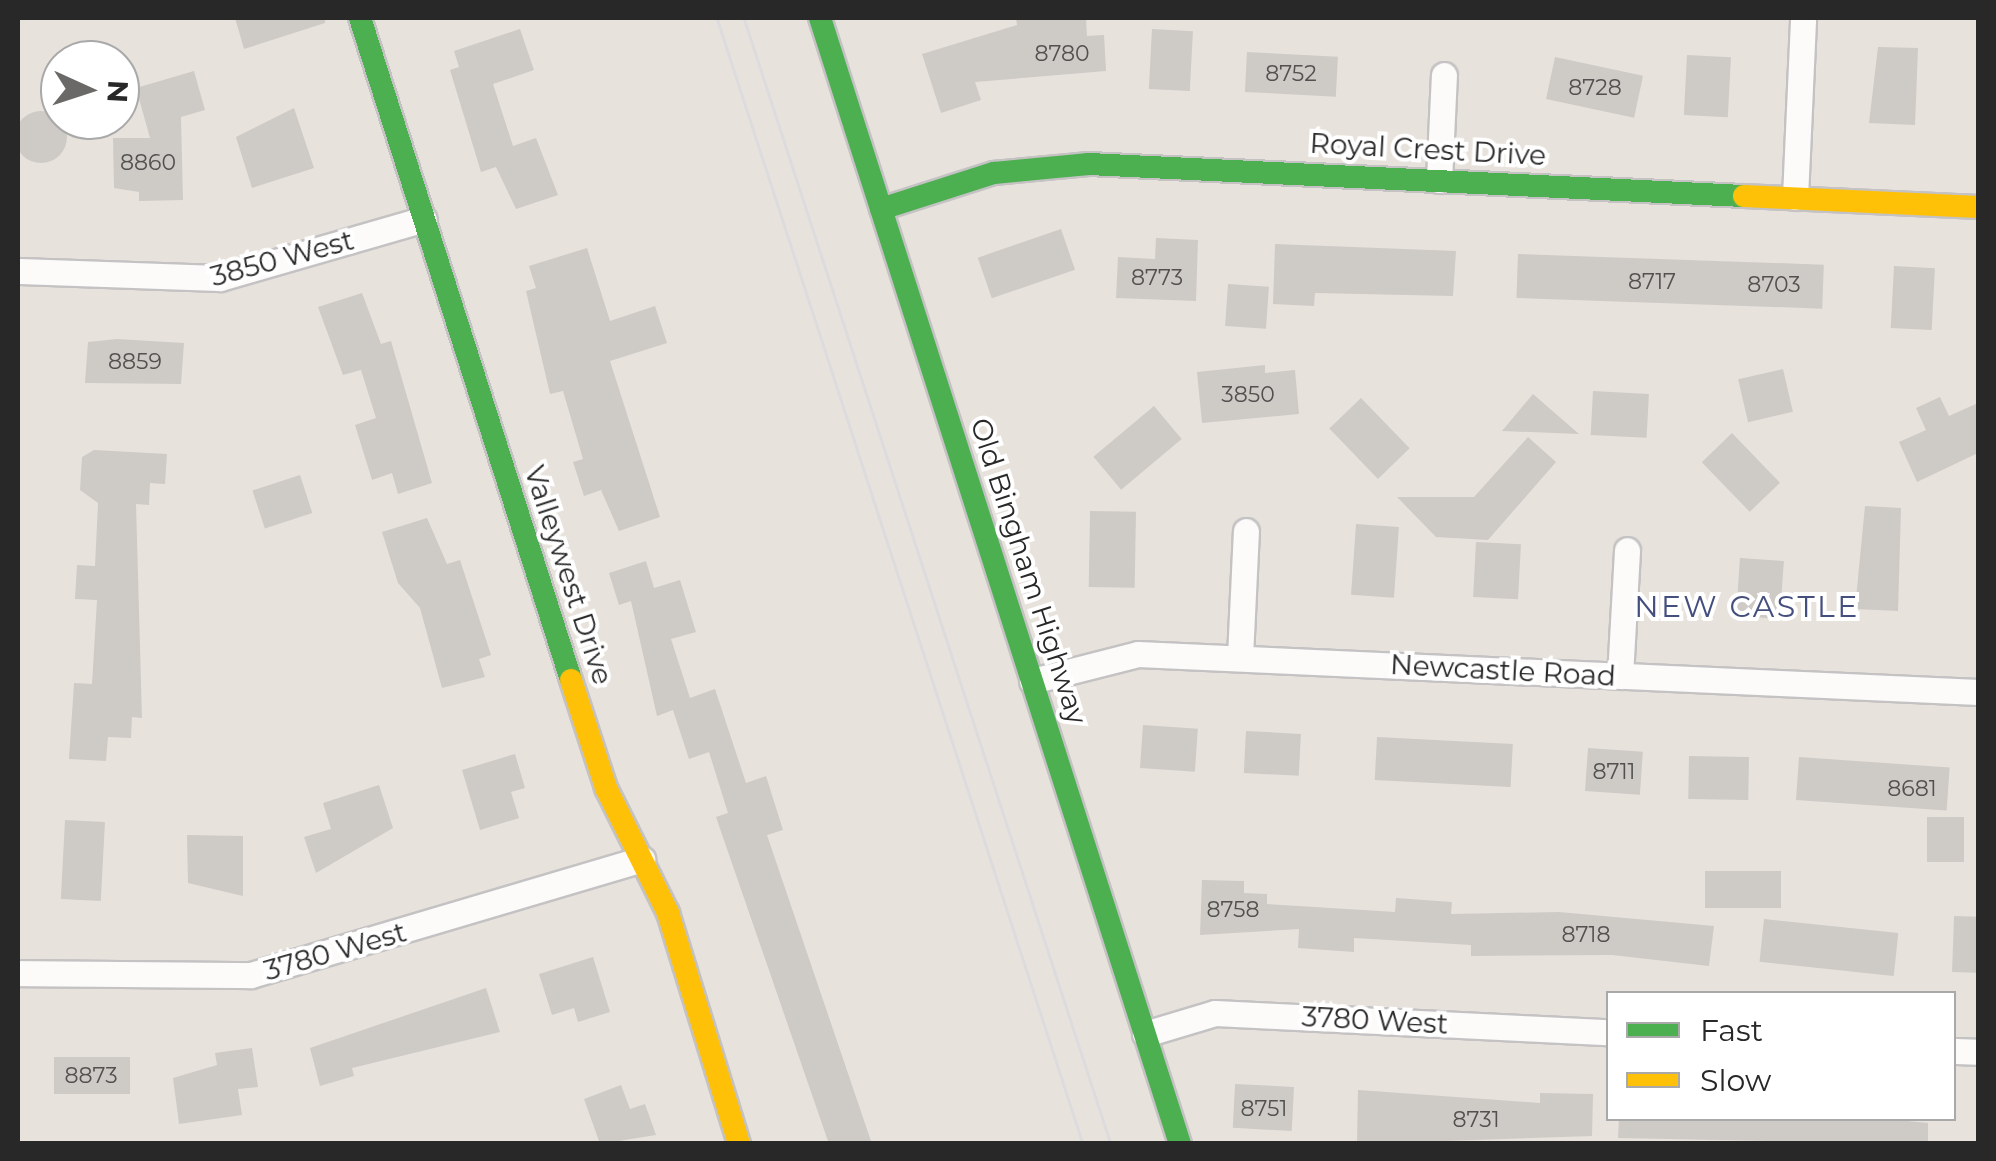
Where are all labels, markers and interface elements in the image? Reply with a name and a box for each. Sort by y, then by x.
north arrow [40,40,140,140]
house number: 8780 [1034,41,1090,67]
house number: 8752 [1265,61,1317,87]
house number: 8728 [1568,75,1622,101]
text: N [100,79,136,104]
street label: Royal Crest Drive [1309,126,1547,172]
house number: 8860 [120,150,176,176]
street label: 3850 West [207,223,357,293]
house number: 8773 [1131,265,1183,291]
house number: 8717 [1628,269,1676,295]
house number: 8703 [1747,272,1801,298]
house number: 8859 [108,349,162,375]
house number: 3850 [1221,382,1275,408]
street label: Old Bingham Highway [964,414,1094,728]
street label: Valleywest Drive [518,461,620,689]
district label: NEW CASTLE [1634,589,1860,625]
street label: Newcastle Road [1389,647,1617,693]
house number: 8711 [1592,759,1636,785]
house number: 8681 [1887,776,1937,802]
house number: 8758 [1206,897,1260,923]
street label: 3780 West [260,915,410,987]
house number: 8718 [1561,922,1611,948]
legend [1606,991,1956,1121]
street label: 3780 West [1301,999,1449,1041]
text: Fast [1700,1012,1763,1049]
text: Slow [1700,1062,1771,1099]
house number: 8873 [64,1063,118,1089]
house number: 8751 [1241,1096,1287,1122]
house number: 8731 [1452,1107,1500,1133]

